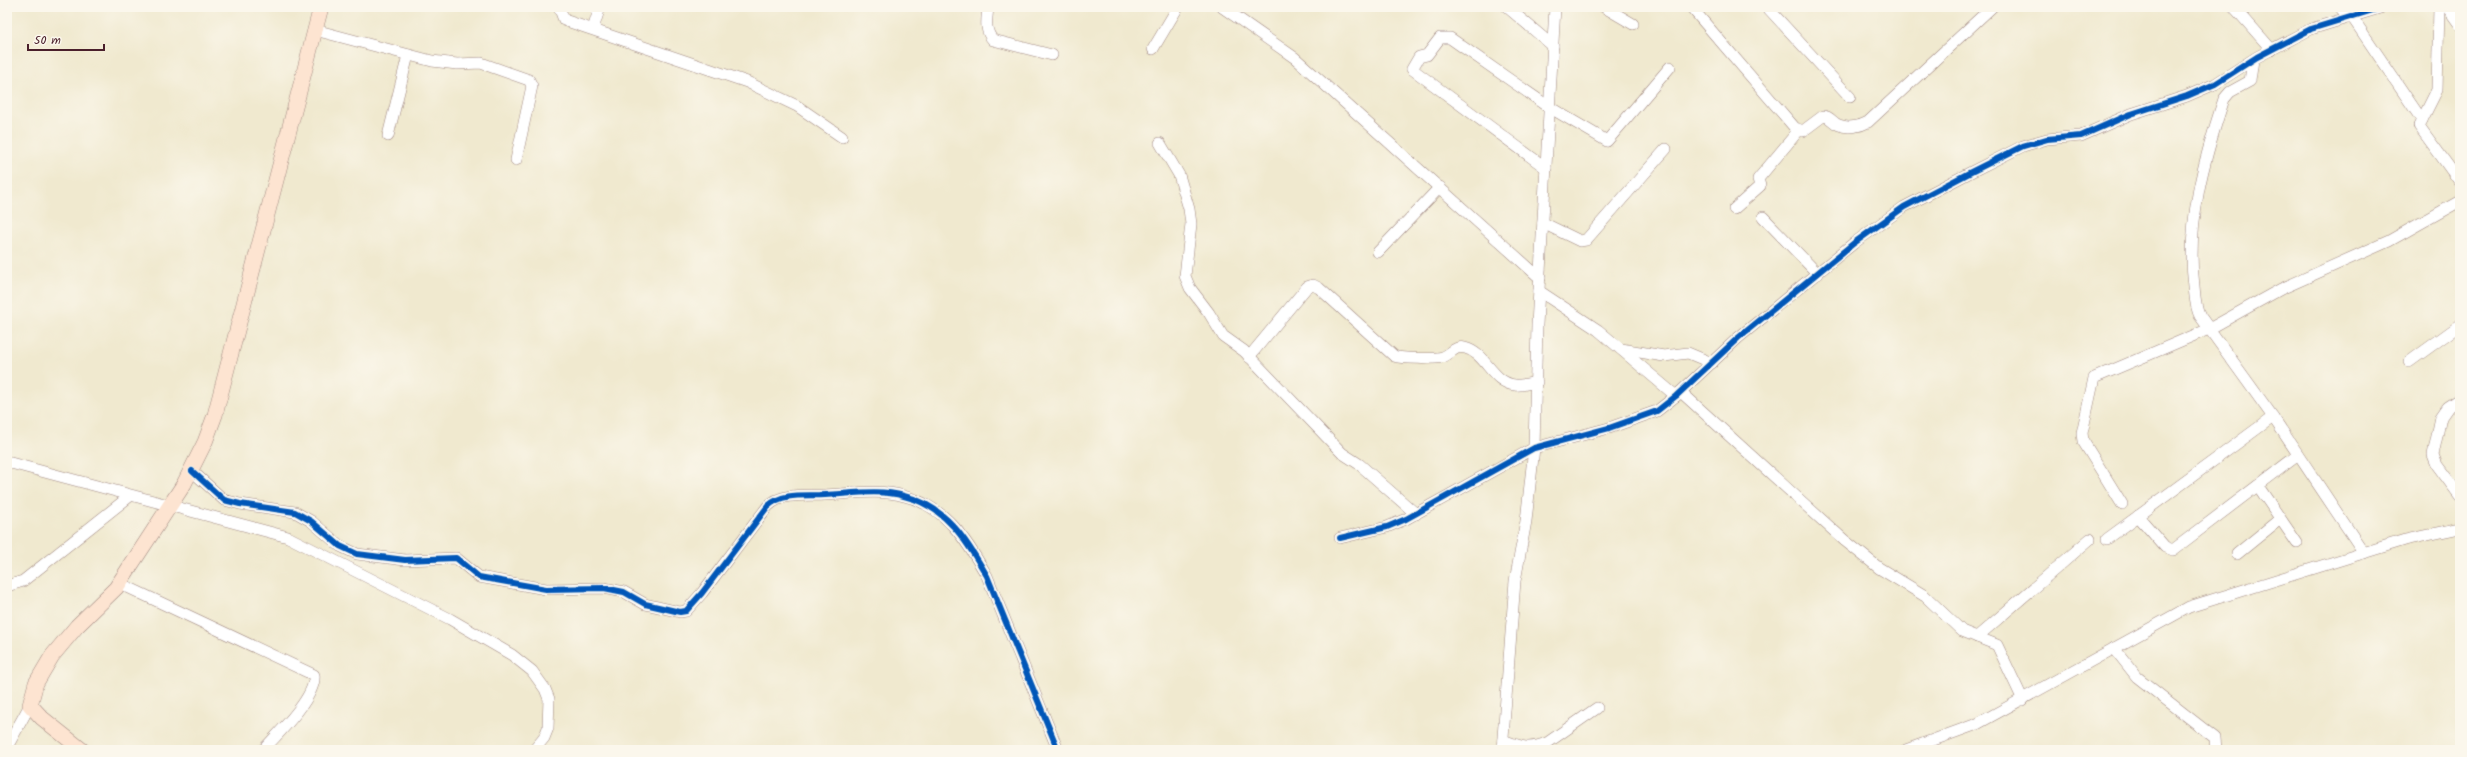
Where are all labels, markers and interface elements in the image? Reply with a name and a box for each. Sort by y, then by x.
scale bar [28,26,104,52]
text: 50 m [34,31,61,50]

